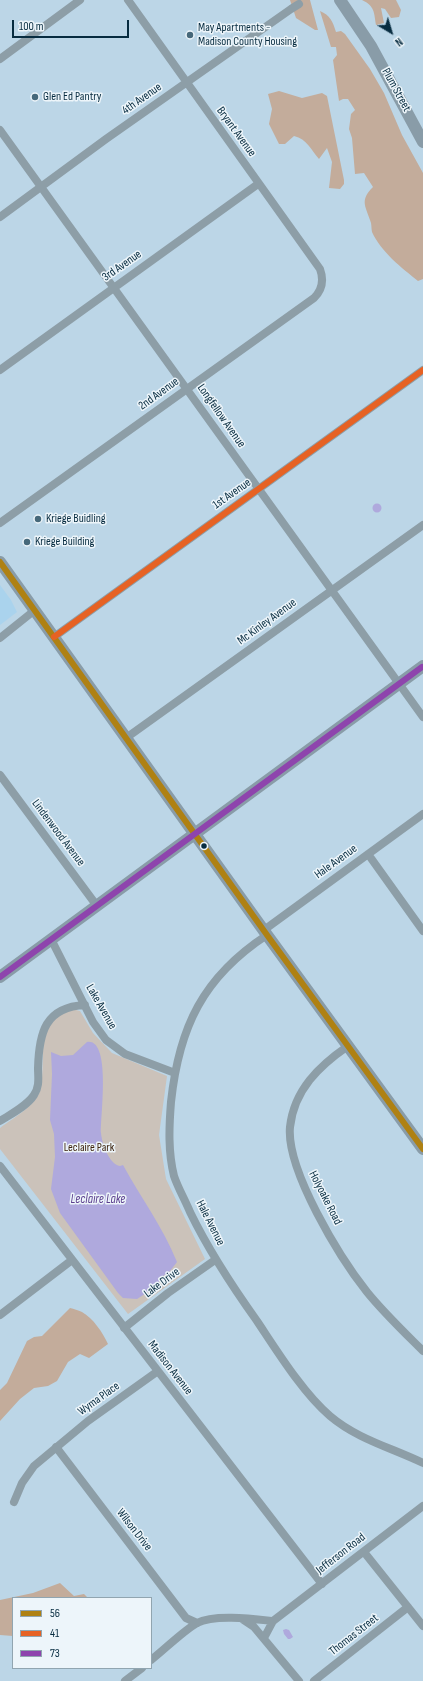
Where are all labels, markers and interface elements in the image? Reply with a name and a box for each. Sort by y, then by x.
scale bar [14,12,131,38]
north arrow [371,12,411,52]
text: 100 m [19,19,44,34]
place label: May Apartments - Madison County Housing [198,21,297,49]
marker: May Apartments - Madison County Housing [185,30,195,40]
text: N [392,35,405,49]
street label: Plum Street [378,66,414,114]
street label: 4th Avenue [119,80,165,118]
place label: Glen Ed Pantry [43,90,101,104]
marker: Glen Ed Pantry [30,92,40,102]
street label: Bryant Avenue [213,104,259,160]
street label: 3rd Avenue [100,247,144,285]
street label: 2nd Avenue [136,375,182,413]
street label: Longfellow Avenue [194,381,248,451]
street label: 1st Avenue [210,476,254,512]
place label: Kriege Buidling [46,512,106,526]
marker: Kriege Buidling [33,514,43,524]
place label: Kriege Building [35,535,94,549]
marker: Kriege Building [22,537,32,547]
street label: Mc Kinley Avenue [235,596,299,648]
street label: Lindenwood Avenue [28,797,88,869]
unlabelled marker [199,841,209,851]
street label: Hale Avenue [312,842,360,882]
street label: Lake Avenue [82,982,120,1032]
park label: Leclaire Park [64,1141,114,1155]
street label: Holyoake Road [305,1169,345,1227]
water label: Leclaire Lake [71,1192,125,1208]
street label: Hale Avenue [192,1198,228,1248]
street label: Lake Drive [141,1265,183,1301]
street label: Madison Avenue [144,1338,196,1398]
street label: Wyma Place [75,1379,123,1419]
street label: Wilson Drive [113,1506,155,1554]
street label: Jefferson Road [314,1530,368,1578]
legend [12,1597,152,1669]
text: 56 [50,1606,60,1621]
street label: Thomas Street [326,1611,382,1659]
text: 41 [50,1626,59,1641]
text: 73 [50,1646,60,1661]

